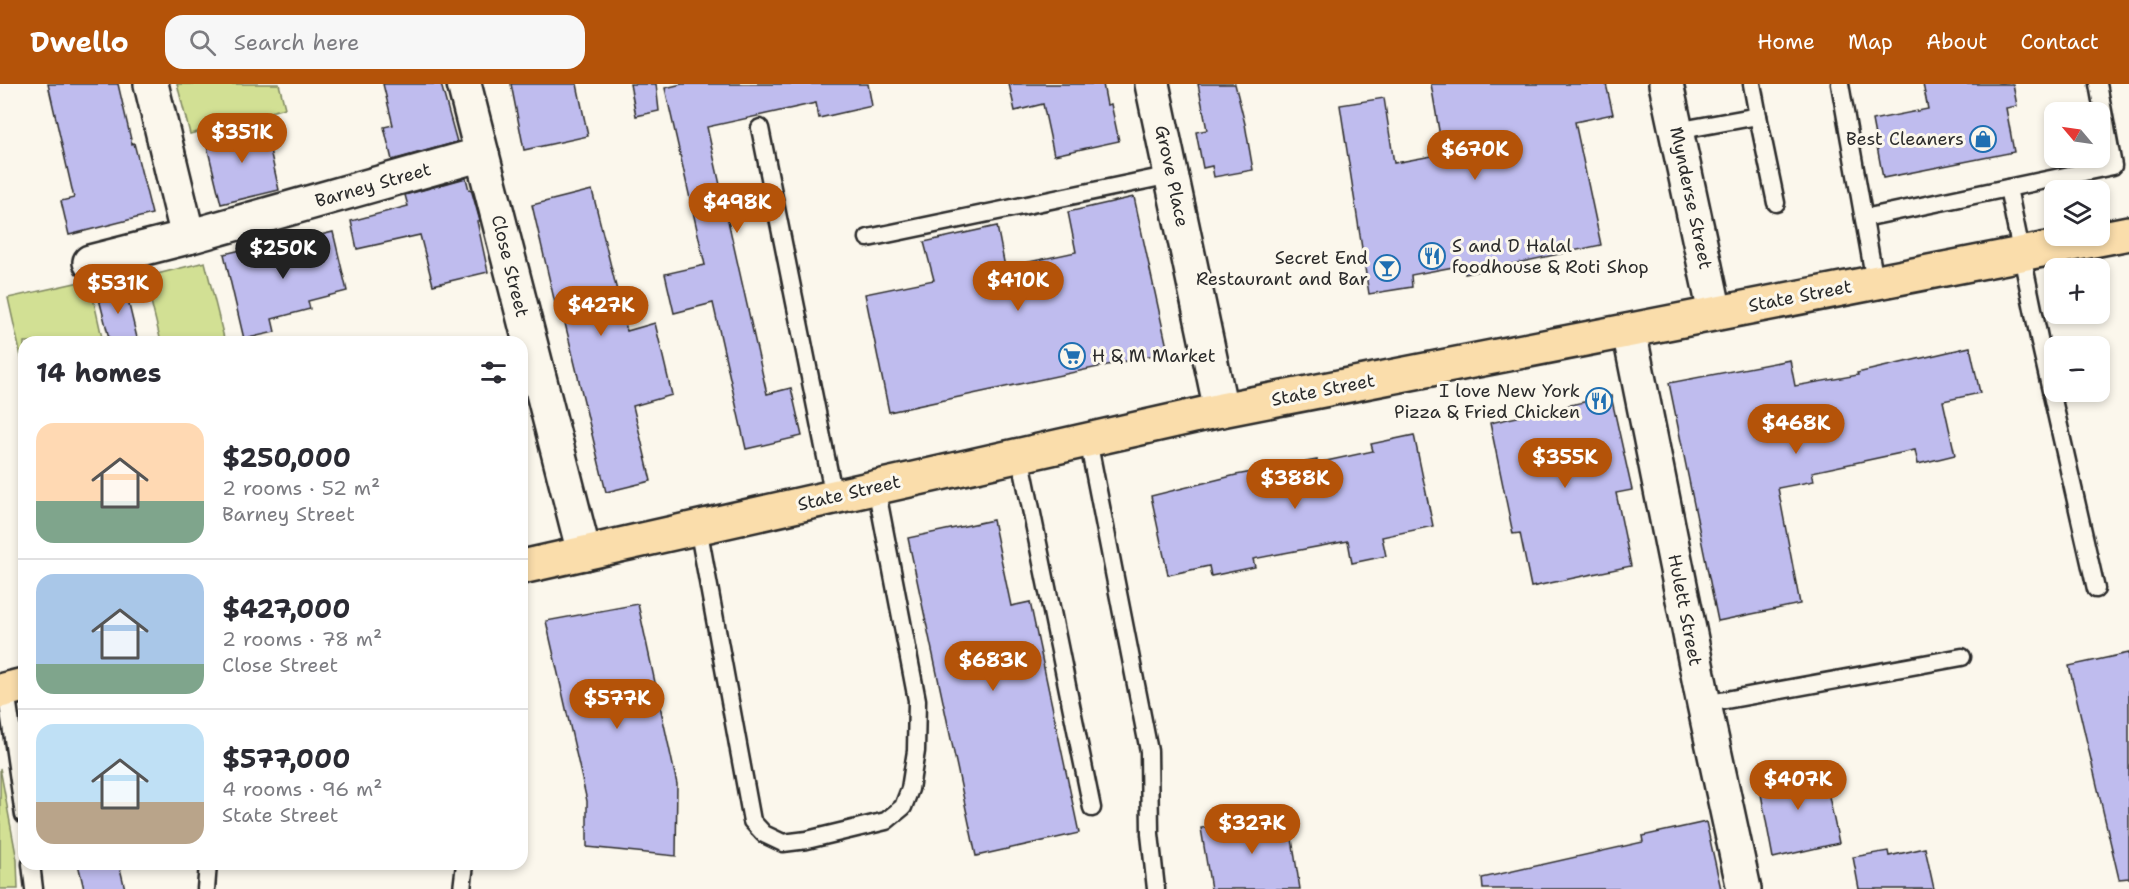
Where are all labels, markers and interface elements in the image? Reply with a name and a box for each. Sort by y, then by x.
search box [165,15,585,69]
text: Dwello [30,23,129,61]
icon: search [186,26,219,59]
text: Search here [234,28,360,57]
text: Home [1757,28,1815,56]
text: Map [1848,28,1893,56]
text: About [1926,28,1987,56]
text: Contact [2020,28,2099,56]
north arrow [2044,102,2110,168]
map controls [2044,102,2110,402]
pin: $351K [200,113,284,164]
text: $351K [211,119,273,145]
street label: Grove Place [1150,123,1194,229]
shop icon: Best Cleaners [1968,124,1998,154]
street label: Mynderse Street [1664,125,1718,272]
place label: Best Cleaners [1846,127,1964,151]
pin: $670K [1433,130,1517,181]
text: $670K [1441,136,1509,162]
street label: Barney Street [312,157,434,213]
button: layers [2044,180,2110,246]
pin: $498K [695,183,779,234]
text: $498K [703,189,771,215]
street label: Close Street [486,212,534,320]
pin: $250K [241,229,325,280]
place label: S and D Halal foodhouse & Roti Shop [1452,234,1649,279]
text: $250K [249,235,317,261]
restaurant icon: S and D Halal foodhouse & Roti Shop [1417,241,1447,271]
place label: Secret End Restaurant and Bar [1196,246,1368,291]
bar icon: Secret End Restaurant and Bar [1372,253,1402,283]
button: + [2044,258,2110,324]
pin: $410K [976,261,1060,312]
pin: $531K [76,264,160,315]
text: $410K [987,267,1049,293]
text: $531K [87,270,149,296]
street label: State Street [1746,274,1854,318]
pin: $427K [559,286,643,337]
text: $427K [567,292,635,318]
button: − [2044,336,2110,402]
supermarket icon: H & M Market [1057,341,1087,371]
place label: H & M Market [1092,344,1216,368]
text: 14 homes [36,355,162,390]
icon: filters [477,356,510,389]
street label: State Street [1269,368,1377,412]
place label: I love New York Pizza & Fried Chicken [1394,379,1580,424]
restaurant icon: I love New York Pizza & Fried Chicken [1584,386,1614,416]
pin: $468K [1754,404,1838,455]
text: $468K [1762,410,1830,436]
pin: $355K [1523,438,1607,489]
text: $250,000 [222,440,351,475]
text: $355K [1532,444,1598,470]
icon: home [84,447,156,519]
pin: $388K [1253,459,1337,510]
text: $388K [1260,465,1330,491]
street label: State Street [795,469,903,516]
text: 2 rooms · 52 m² [222,475,380,501]
text: Barney Street [222,501,355,527]
street label: Hulett Street [1662,552,1708,668]
text: $427,000 [222,591,350,626]
icon: home [84,598,156,670]
text: 2 rooms · 78 m² [222,626,382,652]
pin: $683K [951,641,1035,692]
text: $683K [959,647,1027,673]
text: Close Street [222,652,338,678]
pin: $577K [575,679,659,730]
text: $577K [583,685,651,711]
text: $577,000 [222,741,350,776]
icon: home [84,748,156,820]
pin: $407K [1756,760,1840,811]
text: $407K [1764,766,1832,792]
text: 4 rooms · 96 m² [222,776,383,802]
text: State Street [222,802,339,828]
pin: $327K [1210,804,1294,855]
text: $327K [1218,810,1286,836]

